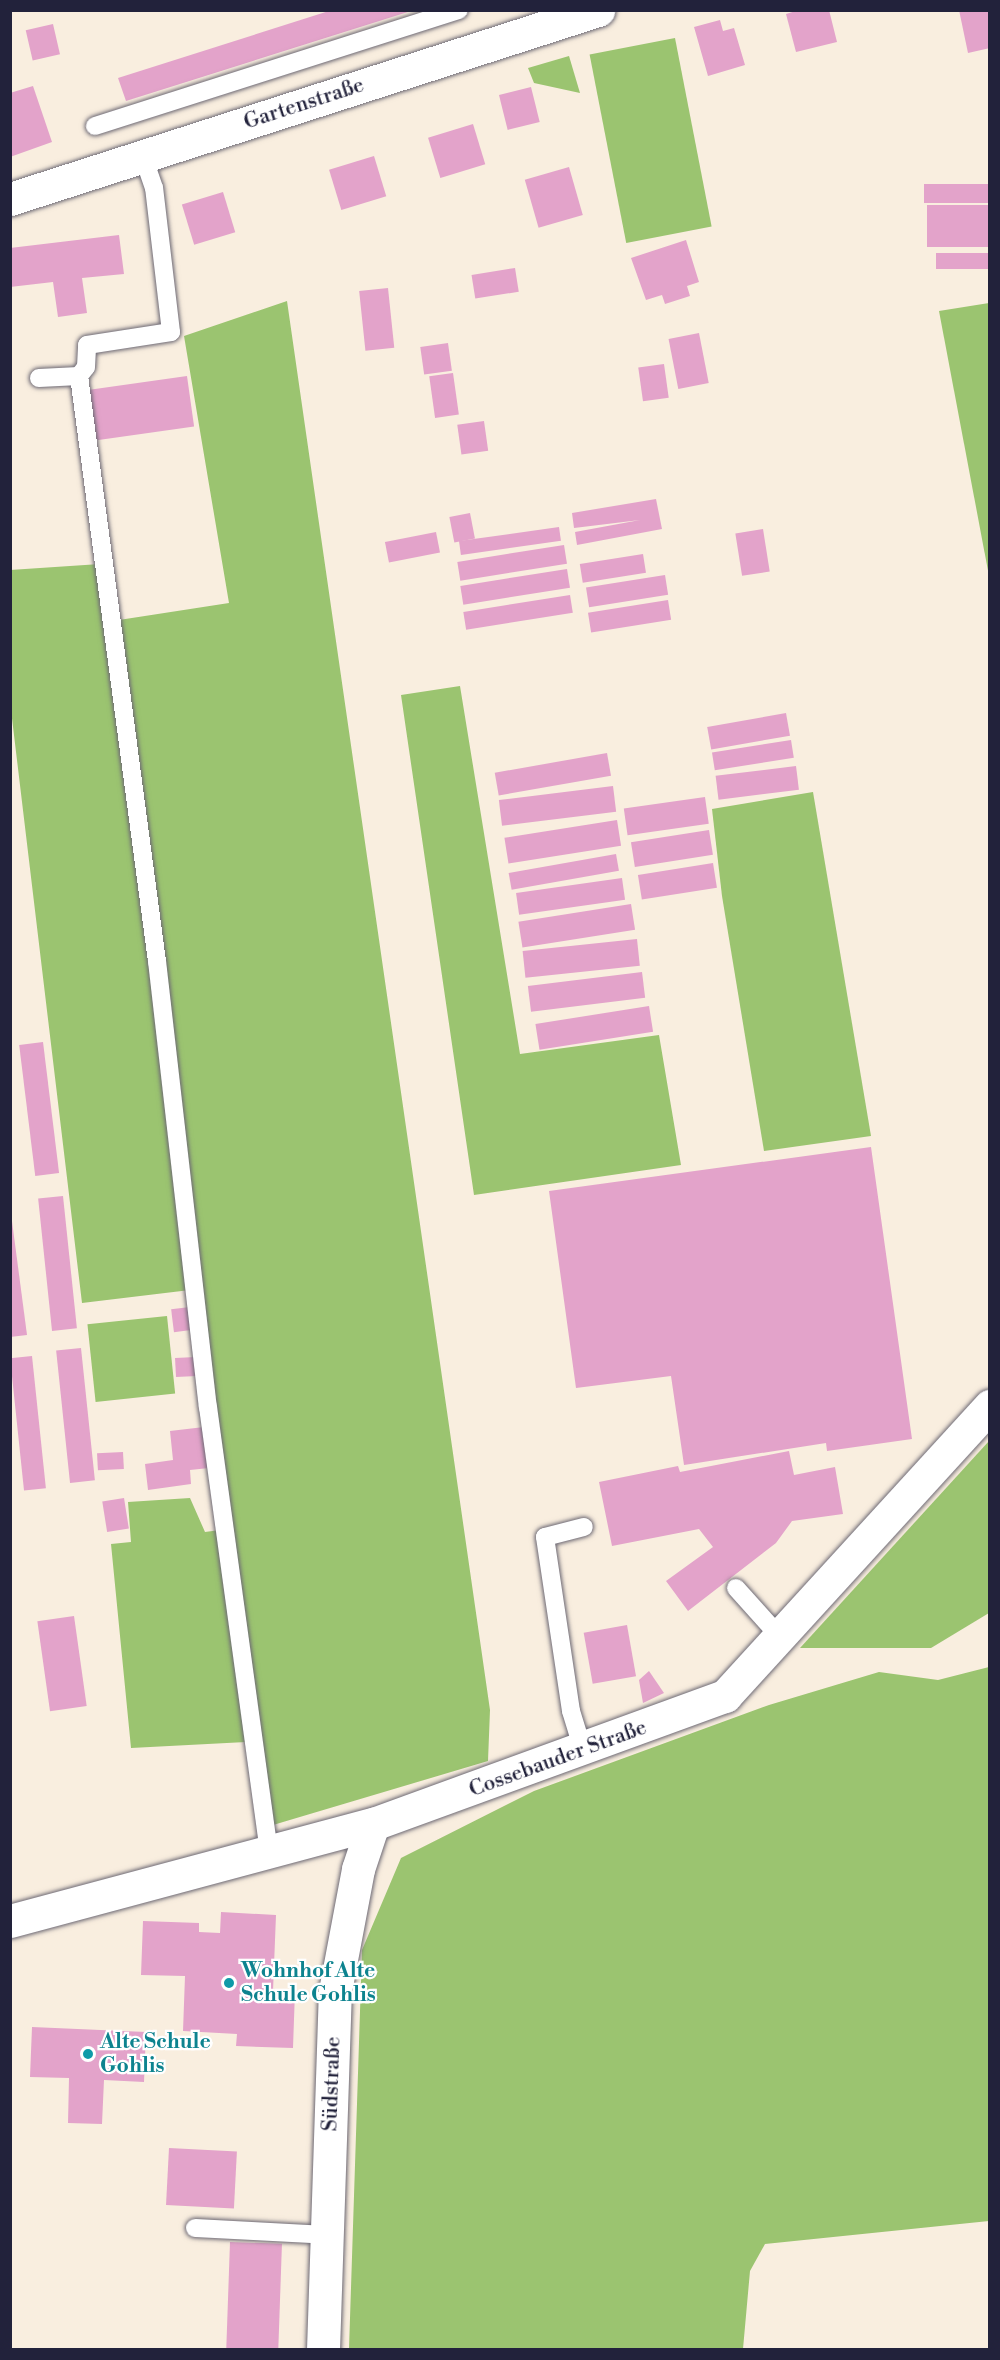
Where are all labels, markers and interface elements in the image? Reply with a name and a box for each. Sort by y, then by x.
street label: Gartenstraße [241,73,367,135]
street label: Cossebauder Straße [466,1715,650,1803]
place label: Wohnhof Alte Schule Gohlis [241,1958,376,2008]
marker: Wohnhof Alte Schule Gohlis [222,1976,236,1990]
place label: Alte Schule Gohlis [100,2029,211,2079]
street label: Südstraße [318,2036,346,2132]
marker: Alte Schule Gohlis [81,2047,95,2061]

